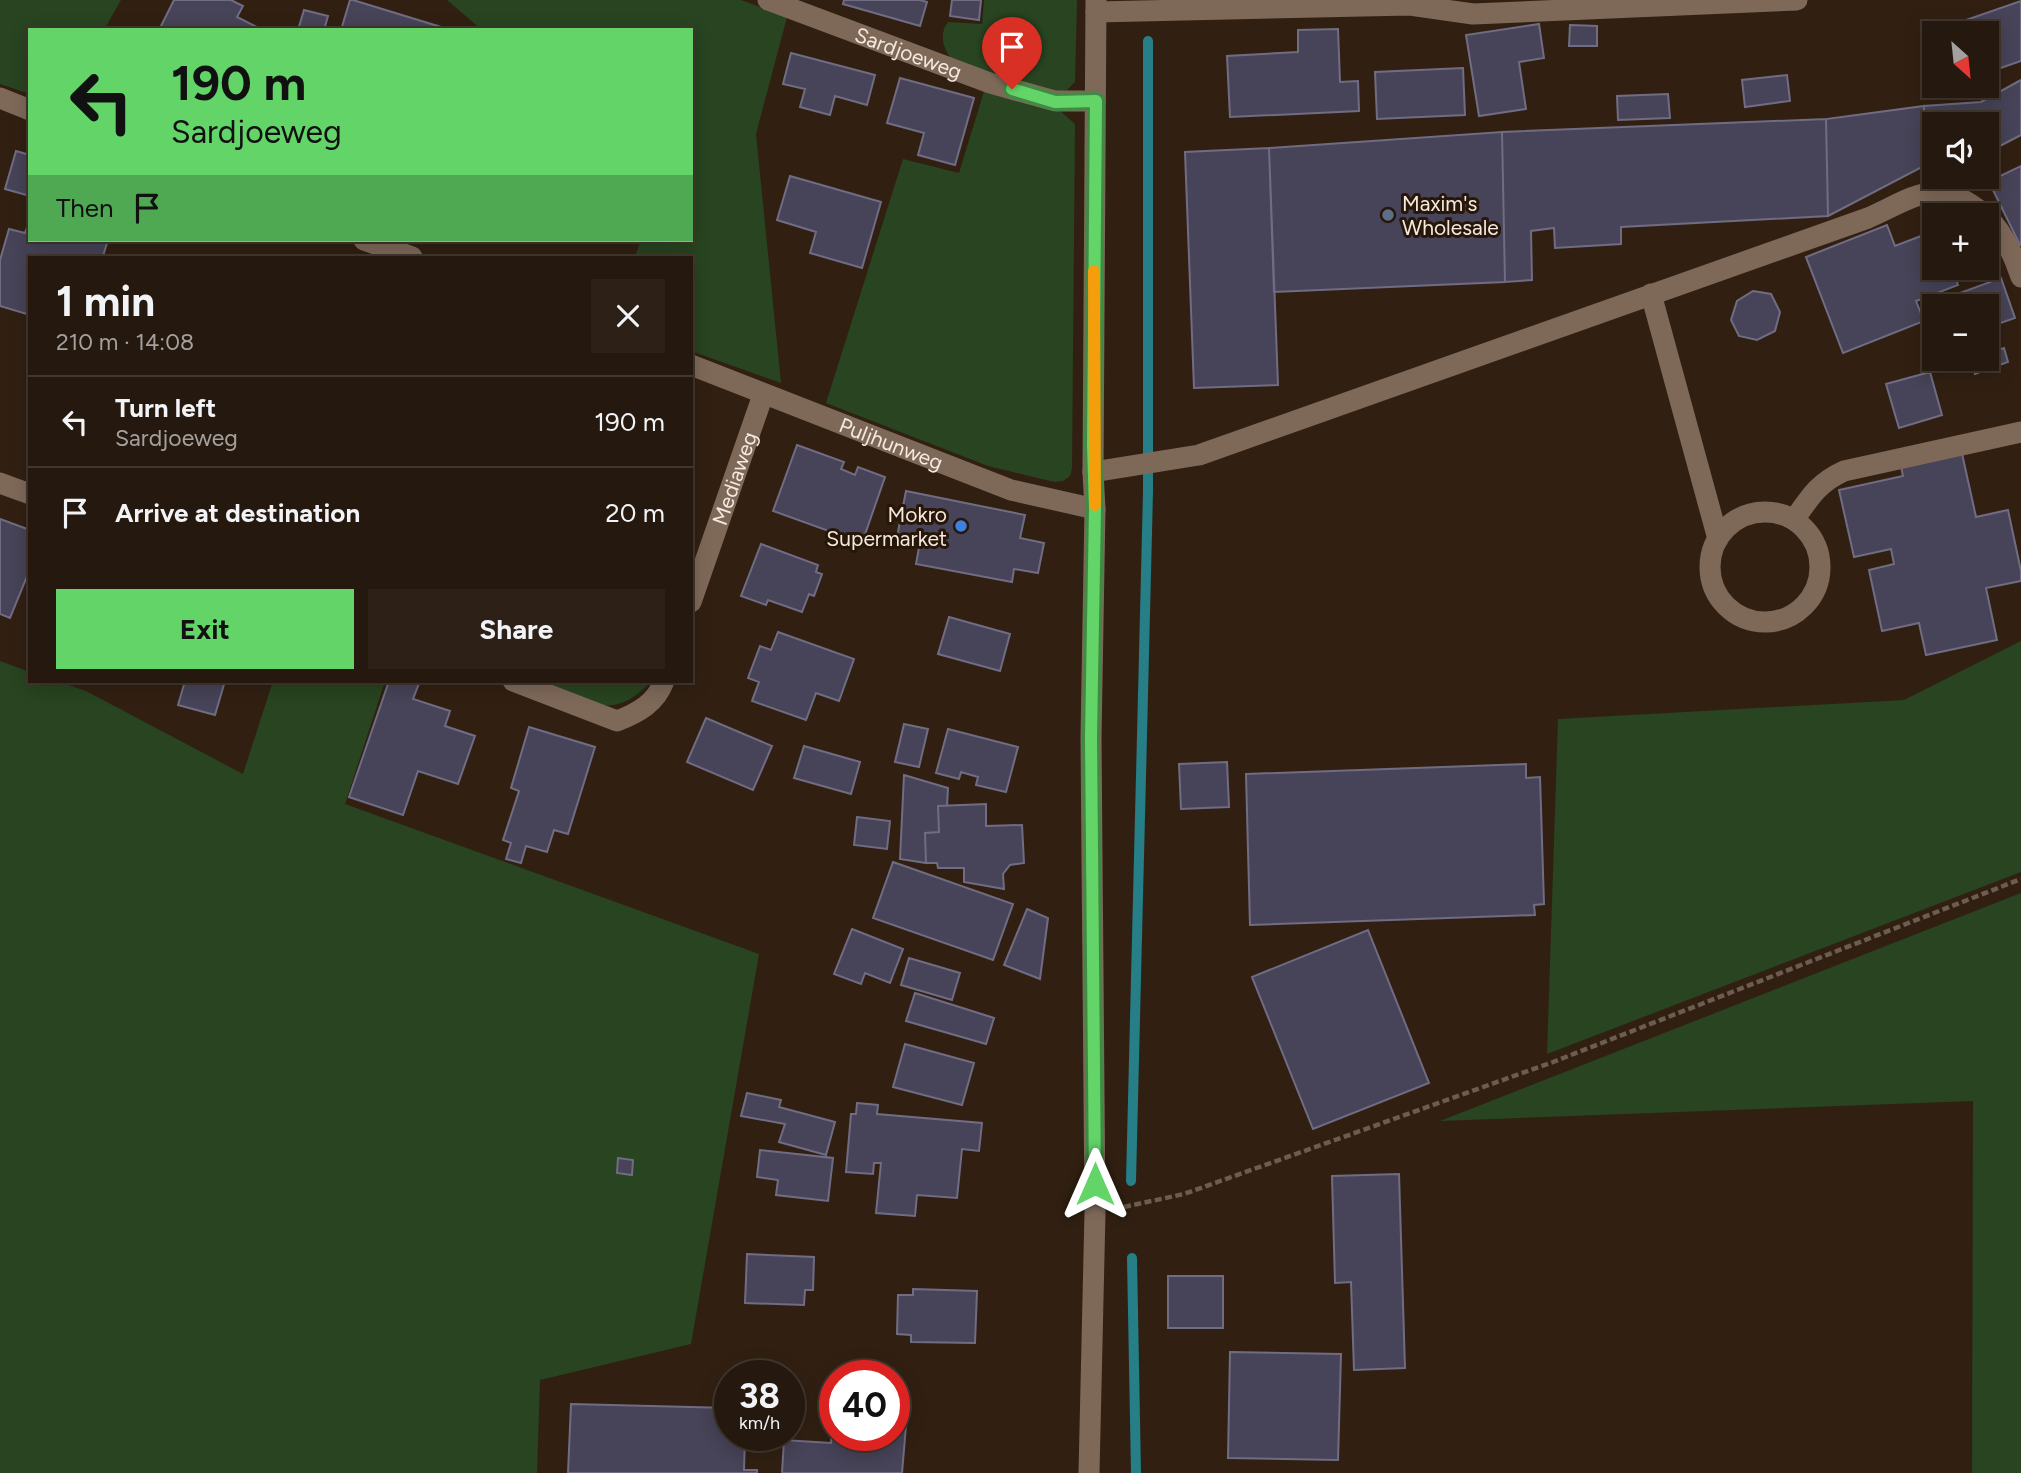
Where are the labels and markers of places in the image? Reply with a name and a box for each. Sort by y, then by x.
pin [982,17,1042,89]
place label: Maxim's Wholesale [1402,191,1499,240]
marker: Maxim's Wholesale [1380,207,1396,223]
place label: Mokro Supermarket [826,502,947,551]
marker: Mokro Supermarket [953,518,969,534]

